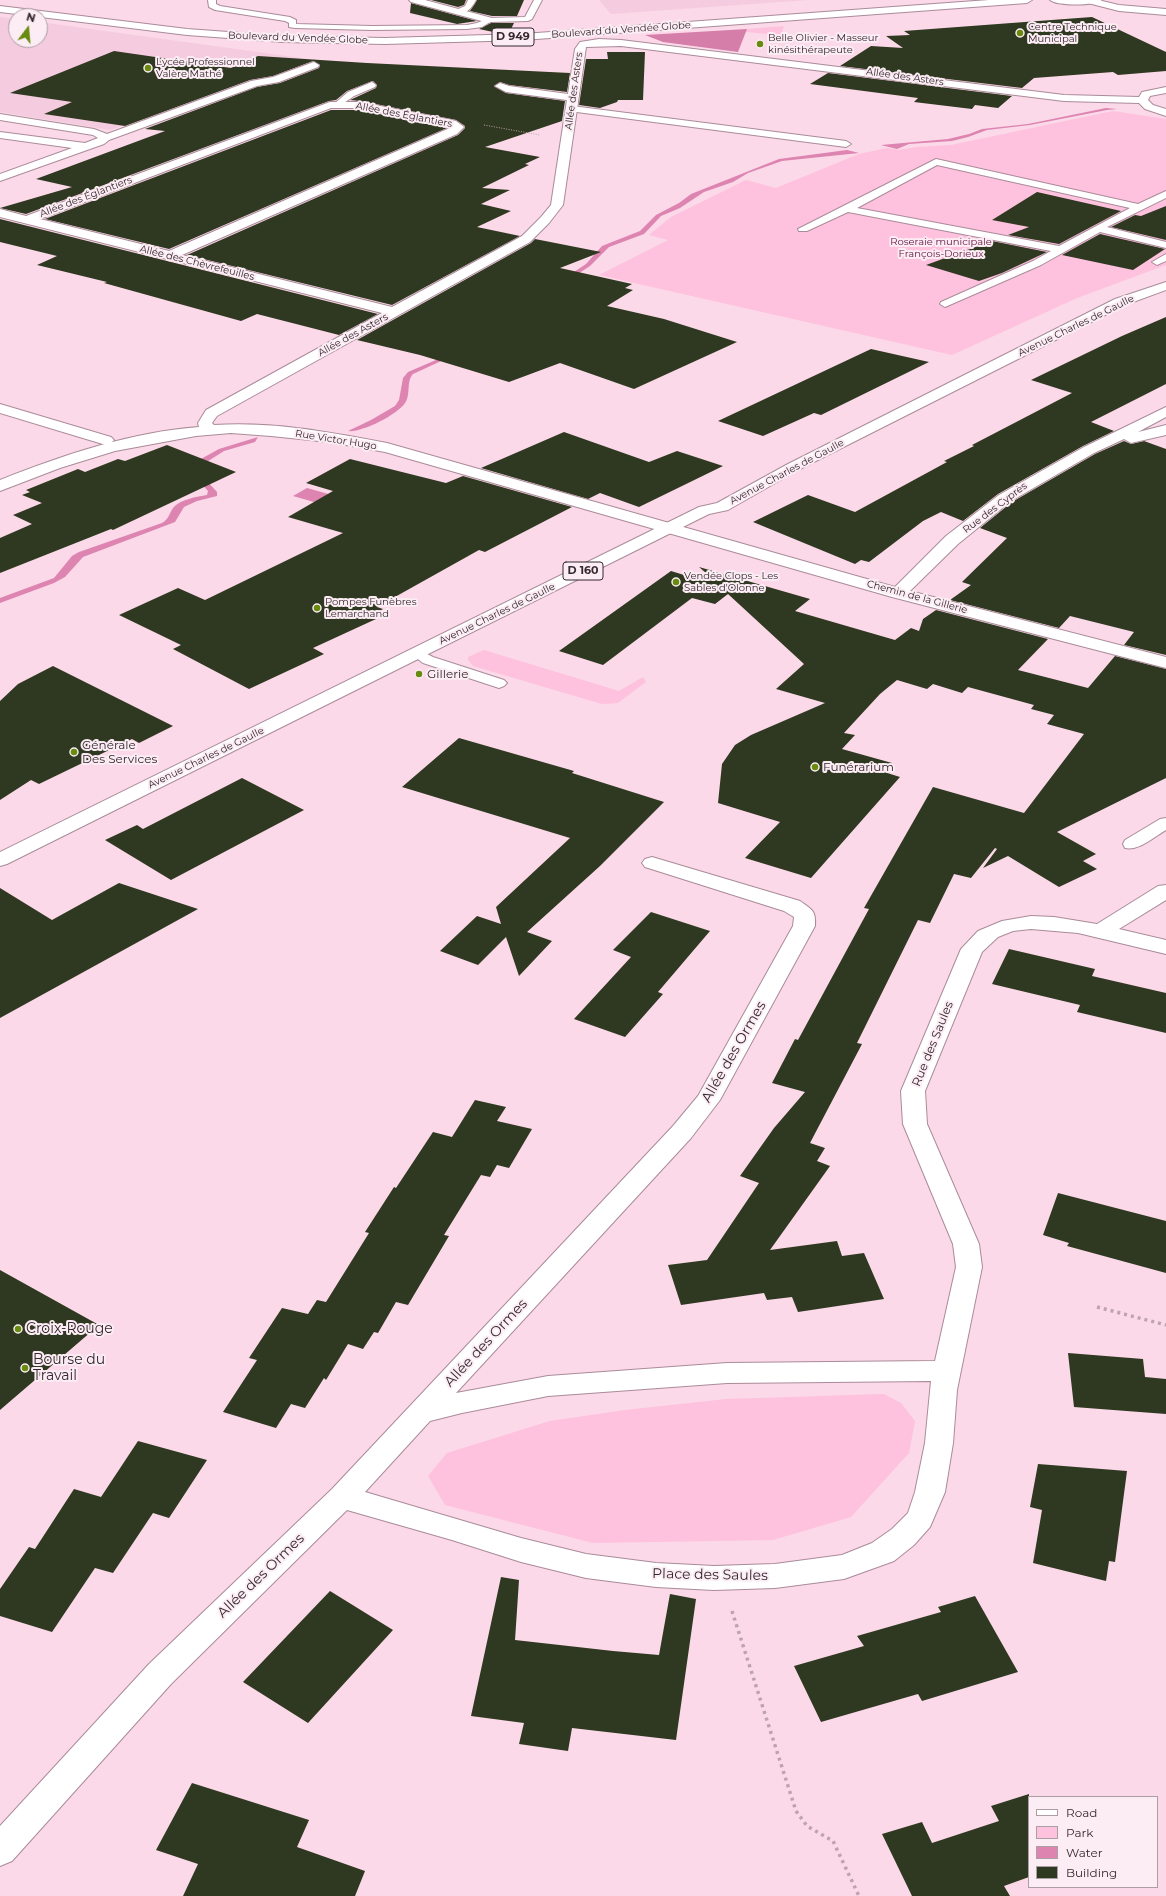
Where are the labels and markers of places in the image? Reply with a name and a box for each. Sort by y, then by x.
place label: Centre Technique Municipal [1028,21,1117,44]
marker: Centre Technique Municipal [1015,28,1025,38]
place label: Belle Olivier - Masseur kinésithérapeute [768,32,879,56]
marker: Belle Olivier - Masseur kinésithérapeute [755,39,765,49]
place label: Lycée Professionnel Valère Mathé [156,56,255,80]
marker: Lycée Professionnel Valère Mathé [143,63,153,73]
place label: Vendée Clops - Les Sables d'Olonne [684,570,778,594]
marker: Vendée Clops - Les Sables d'Olonne [671,577,681,587]
place label: Pompes Funèbres Lemarchand [325,596,417,620]
marker: Pompes Funèbres Lemarchand [312,603,322,613]
place label: Gillerie [427,667,468,681]
marker: Gillerie [414,669,424,679]
place label: Générale Des Services [82,738,157,766]
marker: Générale Des Services [69,747,79,757]
place label: Funérarium [823,760,894,774]
marker: Funérarium [810,762,820,772]
place label: Croix-Rouge [26,1321,113,1337]
marker: Croix-Rouge [13,1324,23,1334]
place label: Bourse du Travail [33,1352,105,1384]
marker: Bourse du Travail [20,1363,30,1373]

